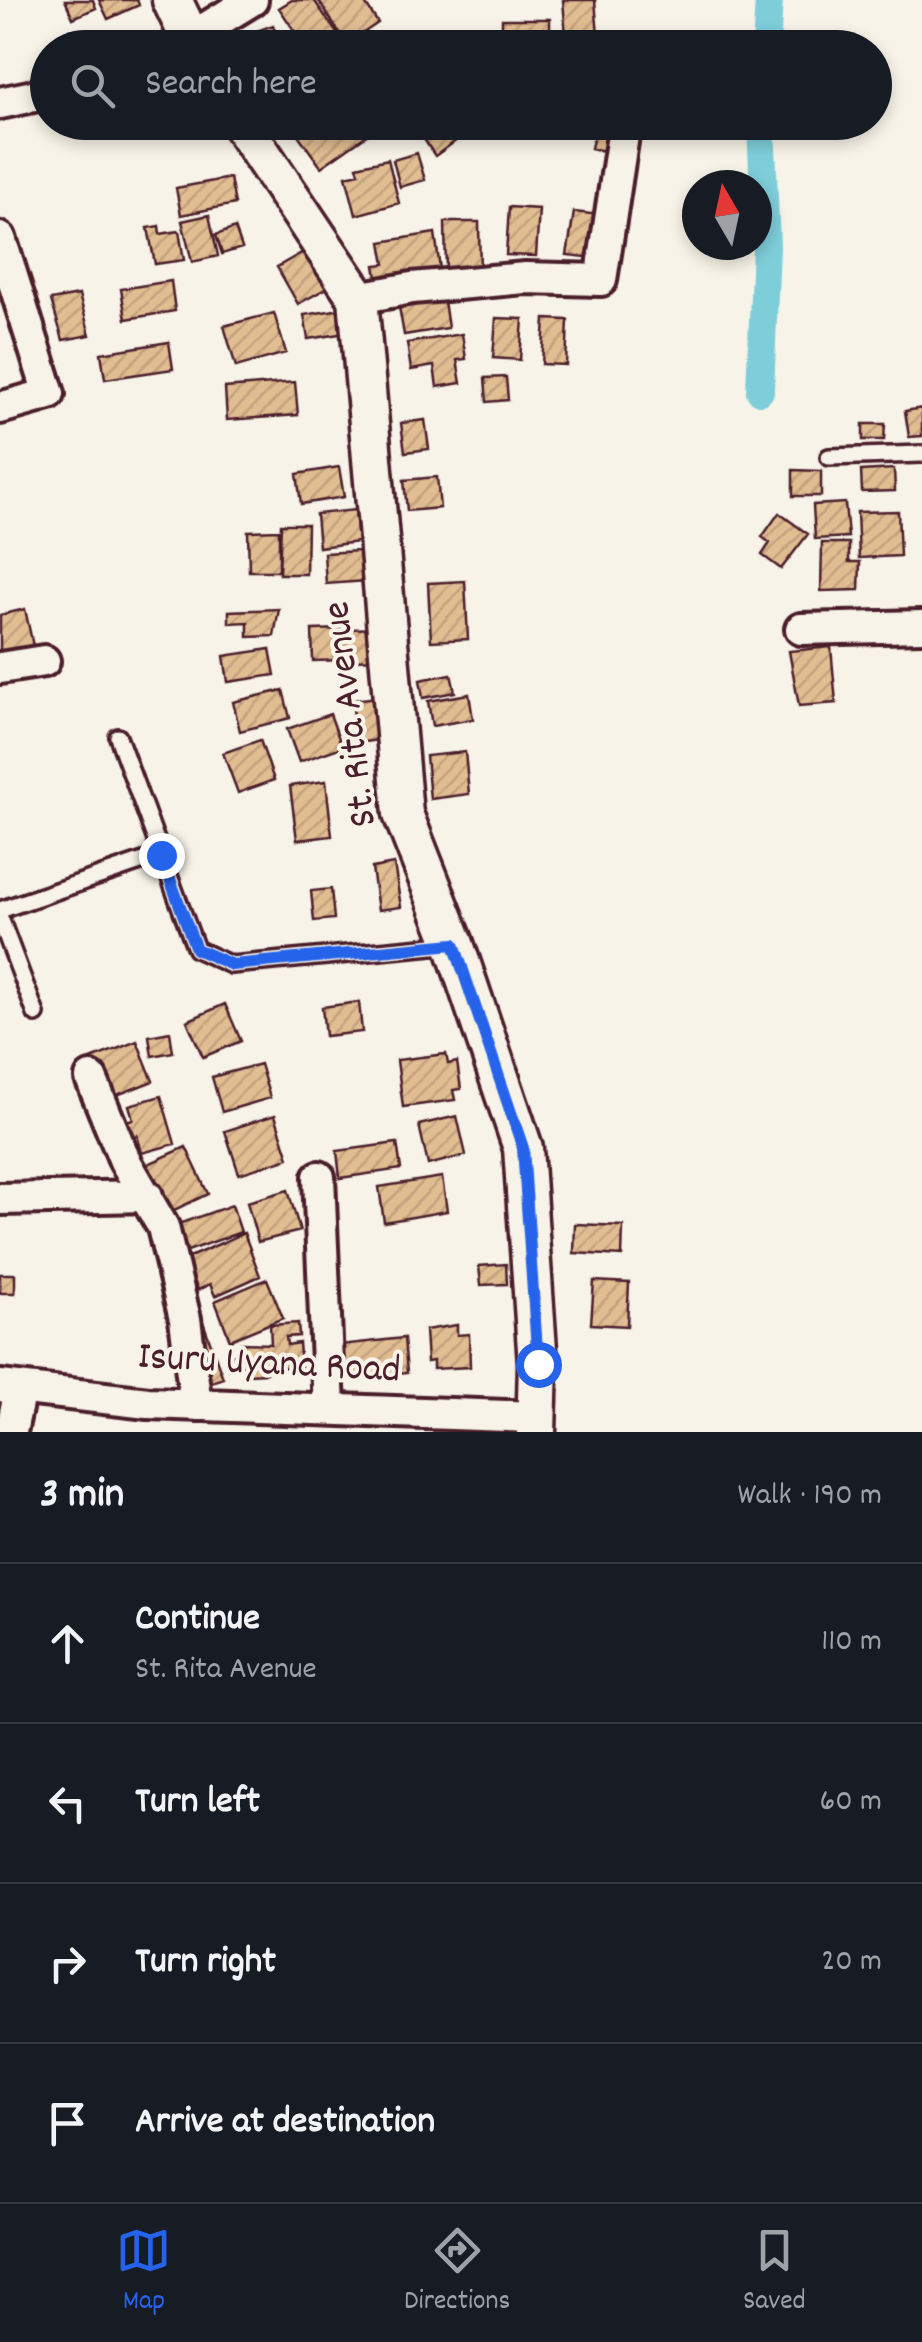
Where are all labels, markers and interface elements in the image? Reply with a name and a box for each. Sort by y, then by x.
search box [30,30,892,140]
icon: search [65,58,120,113]
text: Search here [145,58,317,113]
north arrow [682,170,772,260]
street label: St. Rita Avenue [311,598,395,830]
route end [139,833,185,879]
street label: Isuru Uyana Road [136,1331,402,1401]
route start [516,1342,562,1388]
text: 3 min [40,1467,124,1527]
text: Walk · 190 m [737,1474,882,1520]
text: Continue [135,1593,260,1648]
icon: ahead [40,1616,95,1671]
text: 110 m [821,1620,882,1666]
text: St. Rita Avenue [135,1648,317,1694]
icon: left [40,1776,95,1831]
text: Turn left [135,1776,260,1831]
text: 60 m [820,1780,882,1826]
icon: right [40,1936,95,1991]
text: Turn right [135,1936,276,1991]
text: 20 m [821,1940,882,1986]
icon: arrive [40,2096,95,2151]
text: Arrive at destination [135,2096,435,2151]
tab: Map [116,2223,171,2323]
tab: Directions [404,2223,510,2323]
tab: Saved [743,2223,806,2323]

